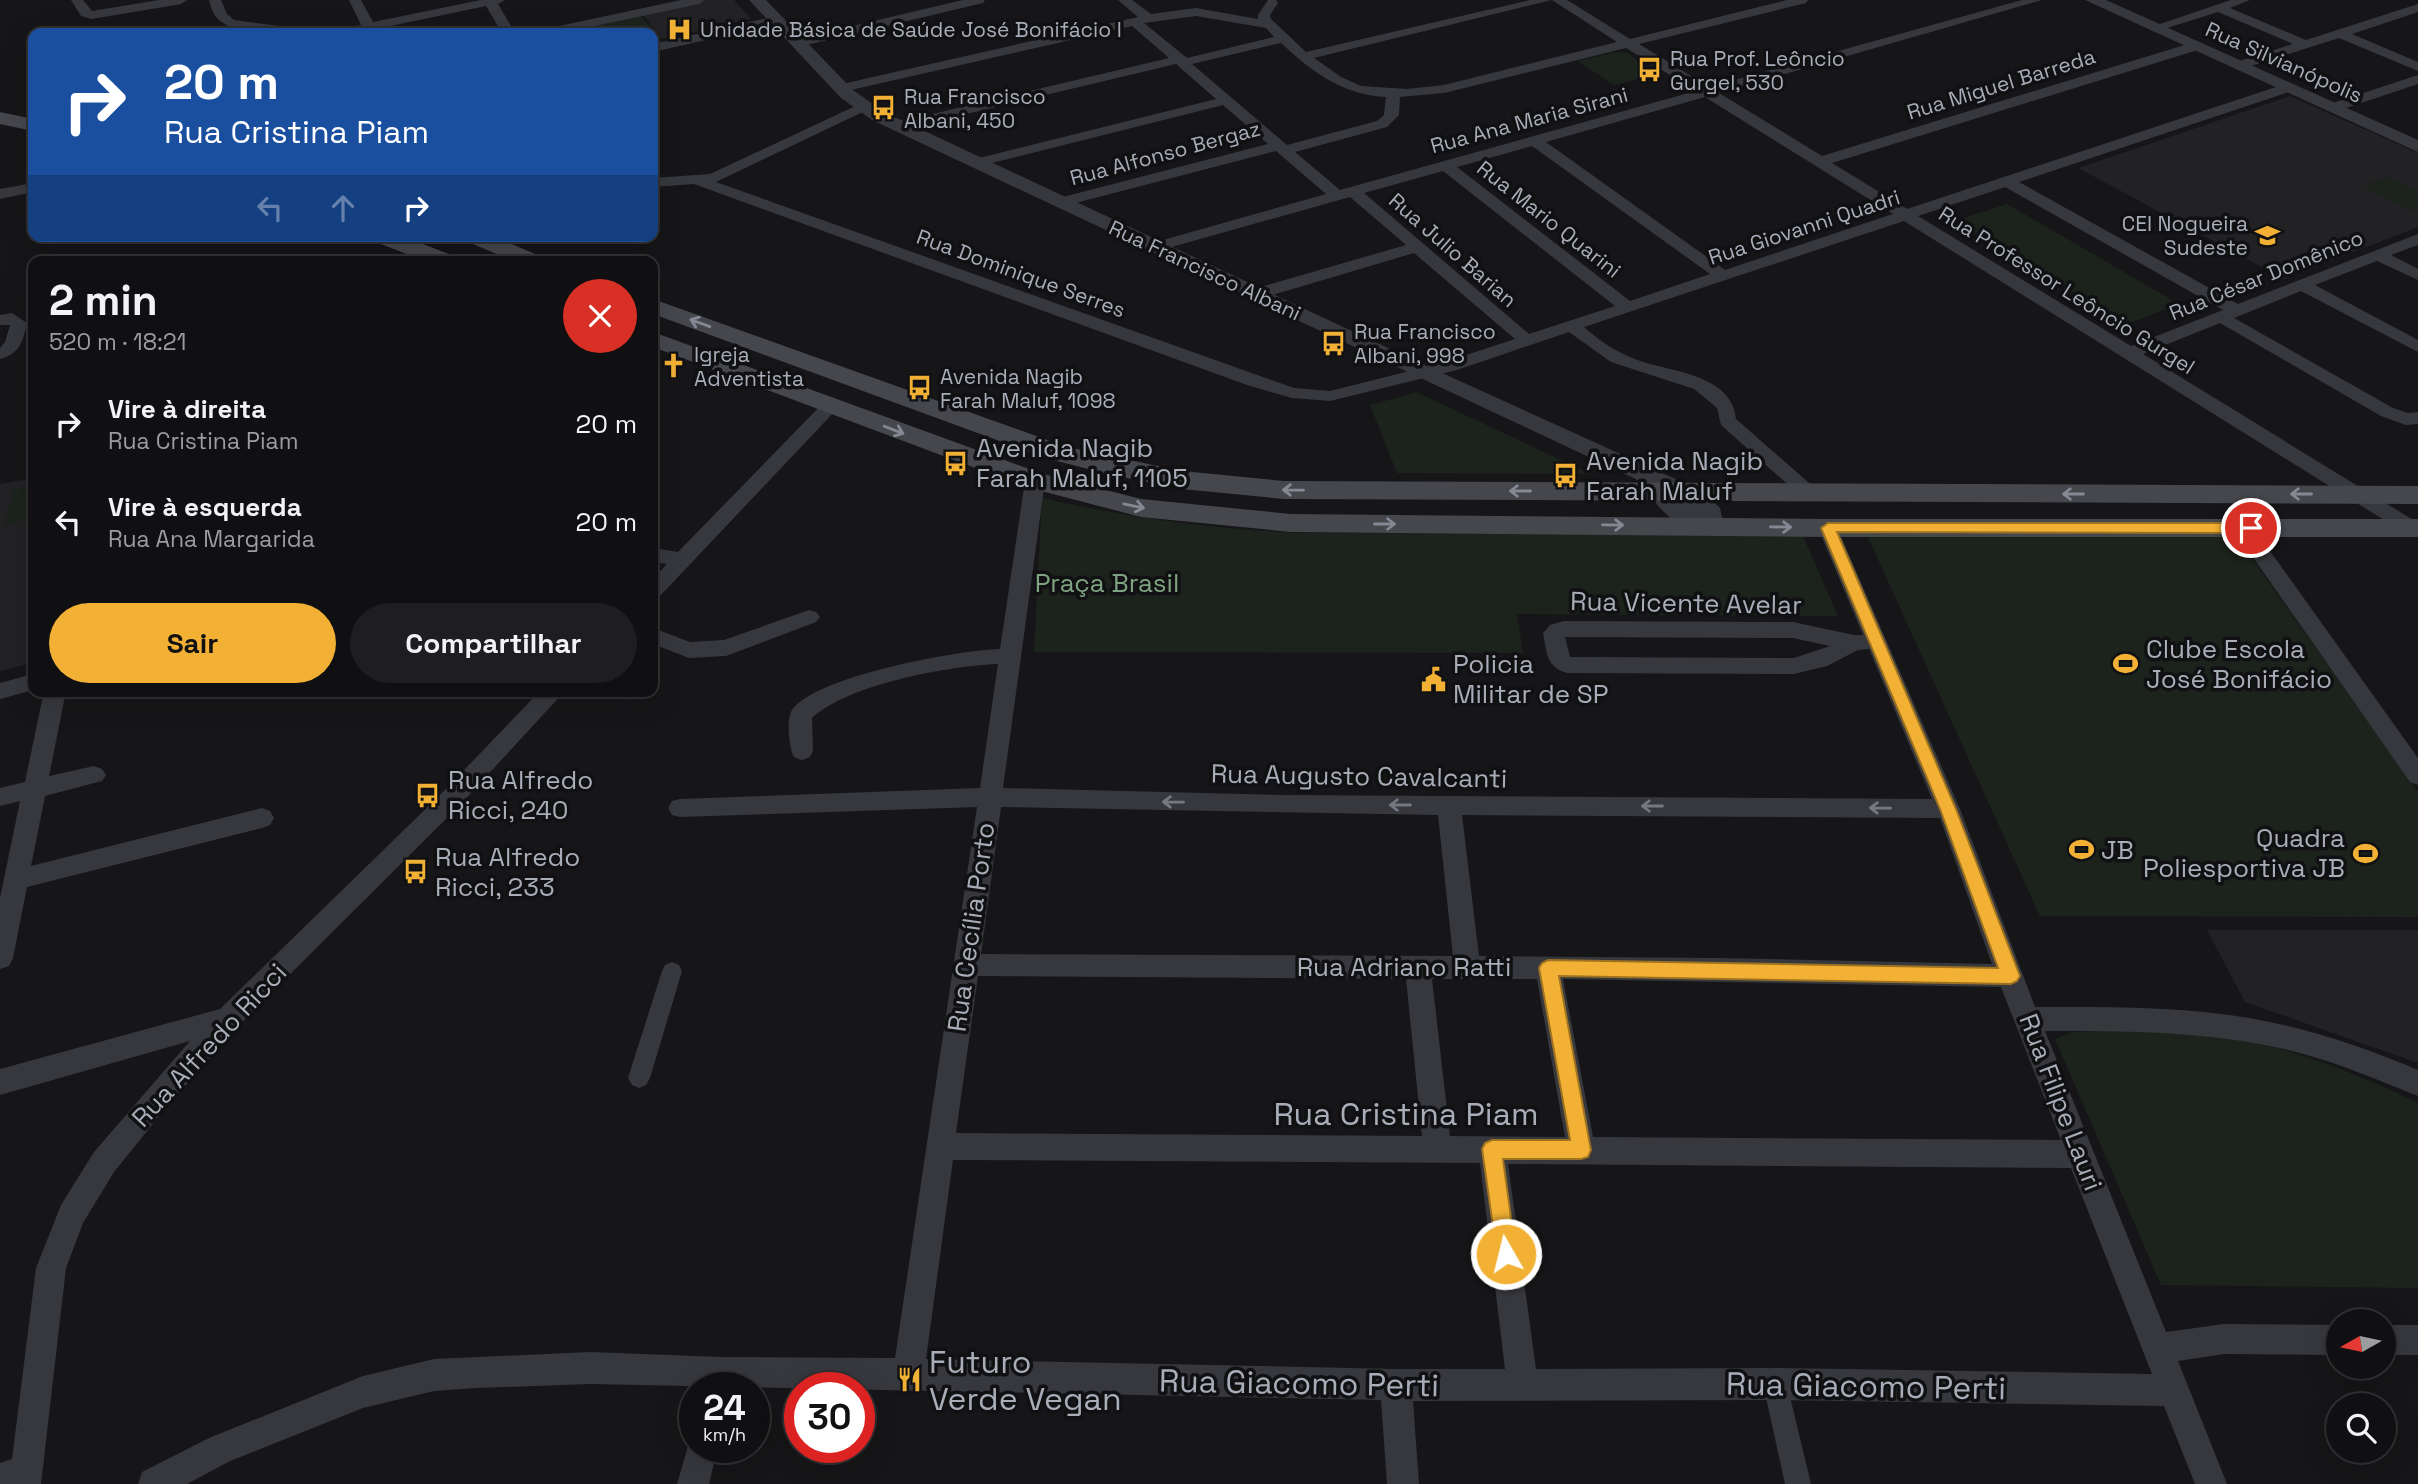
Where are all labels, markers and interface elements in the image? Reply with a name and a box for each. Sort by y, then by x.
hospital icon: Unidade Básica de Saúde José Bonifácio I [666,15,694,43]
street label: Rua Silvianópolis [2201,15,2367,109]
place label: Unidade Básica de Saúde José Bonifácio I [700,16,1122,43]
street label: Rua Miguel Barreda [1904,42,2098,126]
place label: Rua Prof. Leôncio Gurgel, 530 [1670,45,1845,96]
text: 20 m [164,51,279,113]
icon: right [49,56,140,147]
bus stop icon: Rua Prof. Leôncio Gurgel, 530 [1636,56,1664,84]
street label: Rua Ana Maria Sirani [1427,81,1631,159]
place label: Rua Francisco Albani, 450 [904,83,1046,134]
bus stop icon: Rua Francisco Albani, 450 [870,94,898,122]
text: Rua Cristina Piam [164,112,429,152]
street label: Rua Alfonso Bergaz [1067,115,1263,191]
street label: Rua Mario Quarini [1472,154,1626,284]
street label: Rua Giovanni Quadri [1705,183,1903,271]
street label: Rua Julio Barian [1383,187,1523,313]
icon: left [251,189,289,227]
icon: ahead [324,189,362,227]
icon: right [397,189,435,227]
street label: Rua Professor Leôncio Gurgel [1934,200,2200,380]
place label: CEI Nogueira Sudeste [2122,210,2248,261]
street label: Rua Francisco Albani [1105,214,1305,326]
school or university icon: CEI Nogueira Sudeste [2254,221,2282,249]
street label: Rua Dominique Serres [913,223,1129,323]
street label: Rua César Domênico [2165,224,2367,326]
text: 2 min [49,274,158,327]
button: close [563,279,637,353]
one-way arrow [689,316,711,328]
place label: Rua Francisco Albani, 998 [1354,318,1496,369]
text: 520 m · 18:21 [49,327,186,357]
bus stop icon: Rua Francisco Albani, 998 [1320,329,1348,357]
place label: Igreja Adventista [694,341,804,392]
church icon: Igreja Adventista [660,352,688,380]
place label: Avenida Nagib Farah Maluf, 1098 [940,363,1116,414]
bus stop icon: Avenida Nagib Farah Maluf, 1098 [906,374,934,402]
text: Vire à direita [108,392,266,426]
icon: right [49,405,87,443]
text: 20 m [576,407,637,441]
one-way arrow [883,425,905,437]
text: Rua Cristina Piam [108,426,299,456]
place label: Avenida Nagib Farah Maluf, 1105 [976,431,1188,495]
place label: Avenida Nagib Farah Maluf [1586,444,1763,508]
bus stop icon: Avenida Nagib Farah Maluf, 1105 [942,449,970,477]
bus stop icon: Avenida Nagib Farah Maluf [1552,462,1580,490]
one-way arrow [1282,483,1305,496]
one-way arrow [1509,484,1532,498]
one-way arrow [2062,487,2085,501]
one-way arrow [2290,487,2313,501]
text: Vire à esquerda [108,490,302,524]
pin [2221,498,2281,558]
one-way arrow [1122,500,1145,513]
icon: left [49,503,87,541]
text: 20 m [576,505,637,539]
icon: arrive [2232,509,2270,547]
one-way arrow [1373,517,1396,531]
one-way arrow [1601,518,1624,532]
one-way arrow [1769,520,1792,534]
text: Rua Ana Margarida [108,524,315,554]
park label: Praça Brasil [1035,566,1179,600]
street label: Rua Vicente Avelar [1570,584,1802,622]
button: Sair [49,603,336,683]
button: Compartilhar [350,603,637,683]
place label: Clube Escola José Bonifácio [2146,632,2332,696]
place label: Policia Militar de SP [1453,647,1608,711]
sports icon: Clube Escola José Bonifácio [2112,650,2140,678]
public building icon: Policia Militar de SP [1419,665,1447,693]
street label: Rua Augusto Cavalcanti [1211,756,1507,796]
place label: Rua Alfredo Ricci, 240 [448,763,593,827]
bus stop icon: Rua Alfredo Ricci, 240 [414,781,442,809]
one-way arrow [1162,795,1185,808]
one-way arrow [1389,798,1412,812]
one-way arrow [1641,799,1664,813]
one-way arrow [1869,801,1892,815]
street label: Rua Cecília Porto [939,820,1003,1034]
place label: Quadra Poliesportiva JB [2143,821,2345,885]
place label: JB [2101,833,2134,867]
sports icon: JB [2067,836,2095,864]
sports icon: Quadra Poliesportiva JB [2351,839,2379,867]
place label: Rua Alfredo Ricci, 233 [435,840,580,904]
bus stop icon: Rua Alfredo Ricci, 233 [401,858,429,886]
street label: Rua Adriano Ratti [1297,950,1511,984]
street label: Rua Alfredo Ricci [124,956,294,1134]
street label: Rua Filipe Lauri [2012,1009,2110,1195]
street label: Rua Cristina Piam [1273,1094,1539,1134]
position arrow [1469,1217,1543,1291]
north arrow [2326,1309,2396,1379]
map controls [2326,1309,2396,1463]
place label: Futuro Verde Vegan [929,1342,1122,1419]
street label: Rua Giacomo Perti [1159,1361,1439,1405]
street label: Rua Giacomo Perti [1726,1364,2006,1408]
restaurant icon: Futuro Verde Vegan [895,1366,923,1394]
speed limit sign: 30 [784,1372,875,1463]
text: 24 [703,1386,746,1430]
button: search [2326,1393,2396,1463]
text: km/h [703,1423,746,1446]

